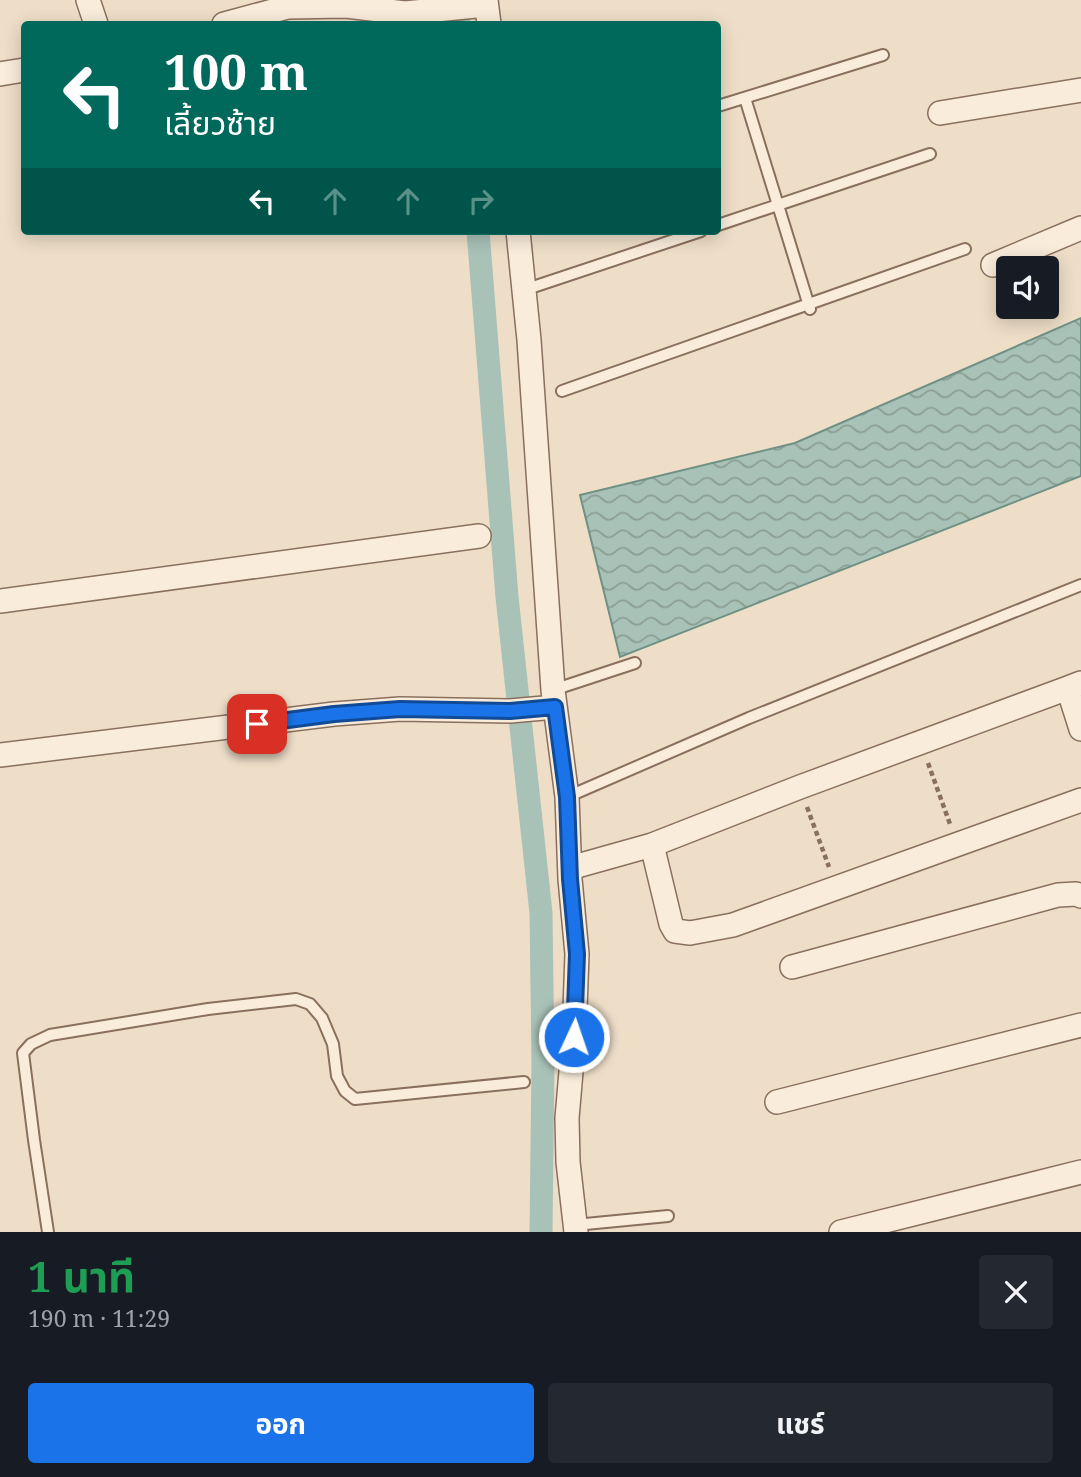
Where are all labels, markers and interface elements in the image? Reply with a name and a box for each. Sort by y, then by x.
text: 100 m [164,38,308,104]
icon: left [49,49,140,140]
text: เลี้ยวซ้าย [164,101,276,144]
icon: left [243,182,281,220]
icon: ahead [316,182,354,220]
icon: ahead [389,182,427,220]
icon: right [462,182,500,220]
map controls [996,256,1059,319]
button: sound [996,256,1059,319]
pin [227,694,287,754]
icon: arrive [238,705,276,743]
position arrow [537,1000,611,1074]
text: 1 นาที [28,1247,135,1304]
button: close [979,1255,1053,1329]
text: 190 m · 11:29 [28,1302,170,1334]
button: ออก [28,1383,534,1463]
button: แชร์ [548,1383,1053,1463]

